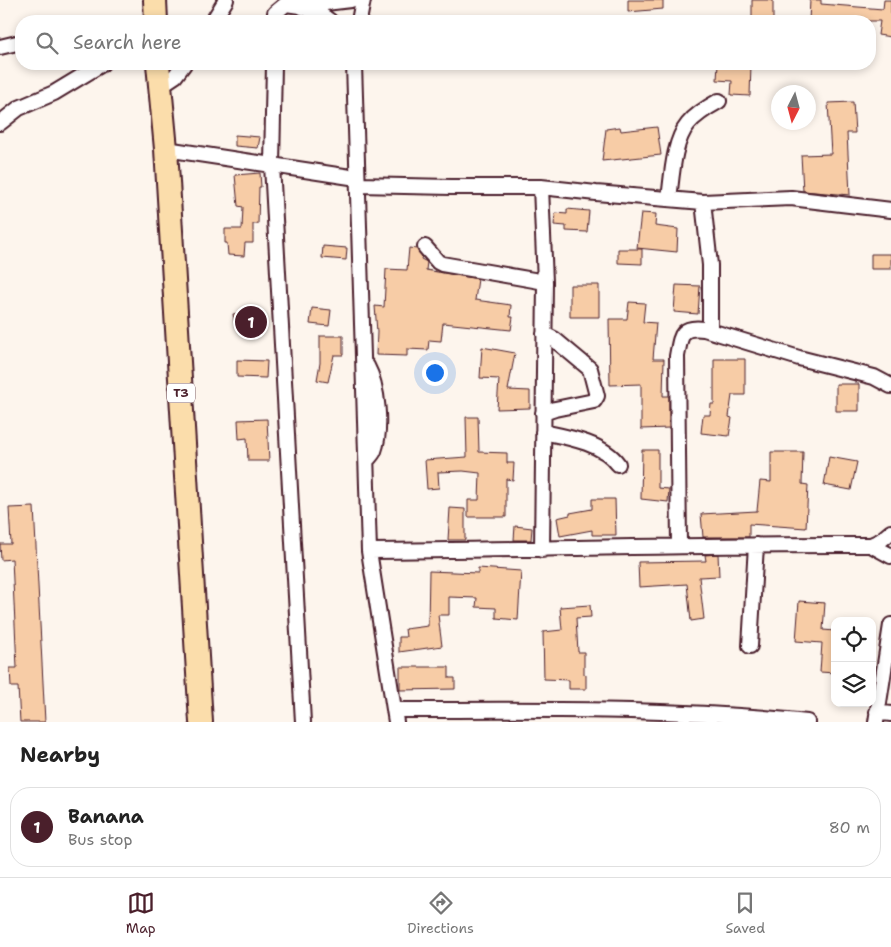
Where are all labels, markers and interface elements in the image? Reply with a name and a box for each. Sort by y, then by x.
search box [15,15,876,70]
icon: search [33,29,61,57]
text: Search here [73,30,182,55]
north arrow [771,85,816,130]
pin: 1 [235,303,267,341]
your location [422,360,448,386]
road number: T3 [167,383,195,402]
map controls [831,617,876,707]
button: locate [831,617,876,662]
button: layers [831,662,876,707]
text: Nearby [20,741,100,769]
text: Banana [68,804,144,829]
text: 1 [33,817,41,838]
text: 80 m [829,817,870,838]
text: Bus stop [68,829,133,850]
tab: Map [126,889,156,937]
tab: Directions [407,889,474,937]
tab: Saved [726,889,765,937]

